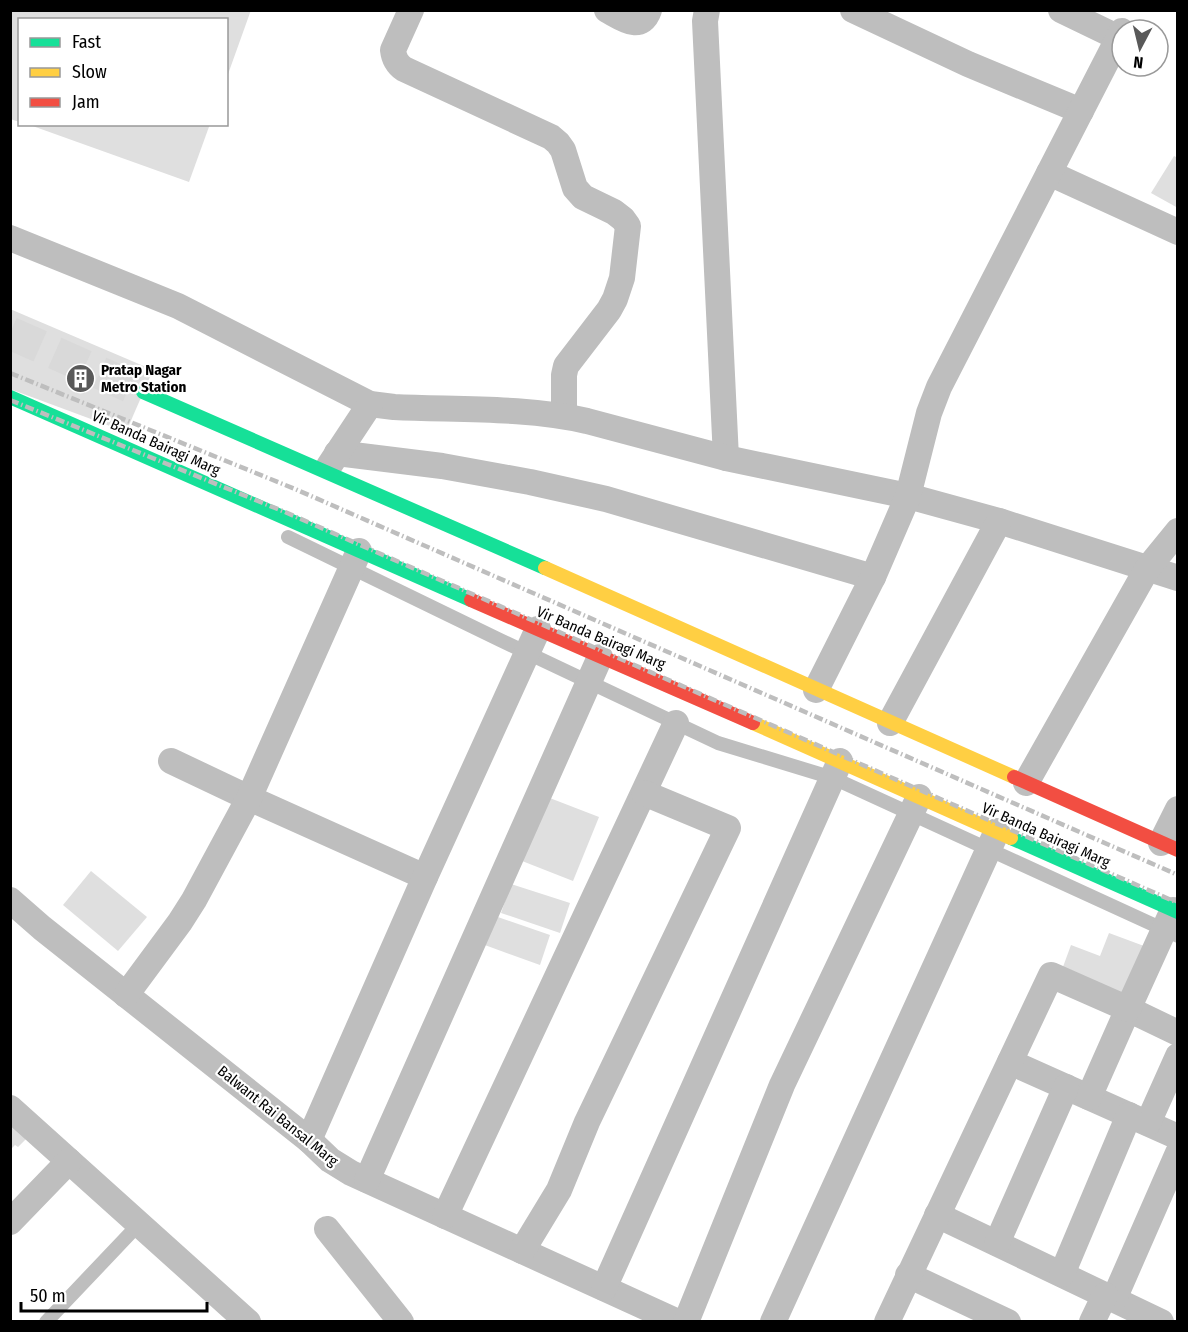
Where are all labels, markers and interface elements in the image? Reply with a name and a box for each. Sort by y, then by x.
legend [18,18,228,126]
north arrow [1110,18,1170,78]
text: Fast [72,31,101,53]
text: N [1132,52,1144,72]
text: Slow [72,61,107,83]
text: Jam [72,91,100,113]
place label: Pratap Nagar Metro Station [101,361,186,396]
building icon: Pratap Nagar Metro Station [64,363,96,395]
street label: Vir Banda Bairagi Marg [89,407,223,479]
street label: Vir Banda Bairagi Marg [534,603,668,673]
street label: Vir Banda Bairagi Marg [979,799,1113,871]
street label: Balwant Rai Bansal Marg [214,1062,342,1170]
scale bar [21,1275,207,1313]
text: 50 m [30,1285,66,1307]

